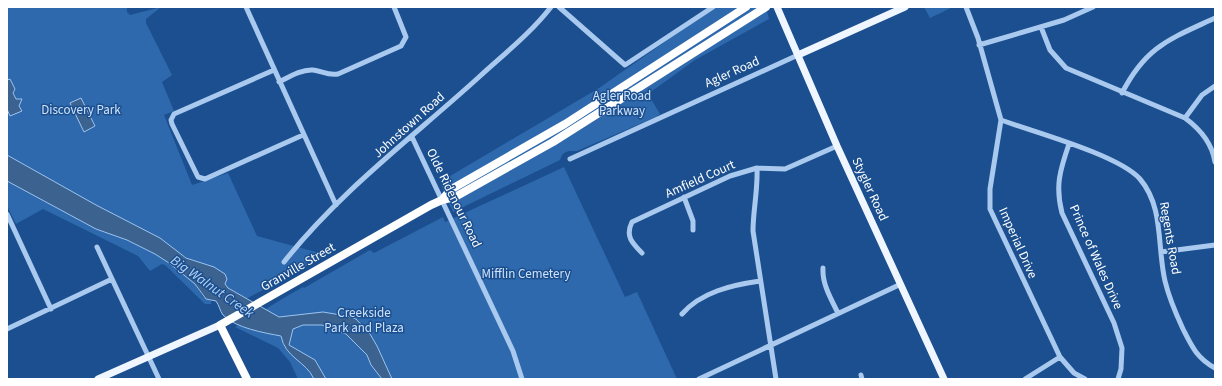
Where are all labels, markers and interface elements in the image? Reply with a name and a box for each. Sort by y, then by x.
street label: Agler Road [702,52,762,92]
park label: Agler Road Parkway [593,87,651,120]
street label: Johnstown Road [369,88,449,162]
park label: Discovery Park [41,101,121,119]
street label: Olde Ridenour Road [422,145,486,251]
street label: Stygler Road [847,154,893,224]
street label: Amfield Court [662,155,738,202]
street label: Regents Road [1155,200,1185,276]
street label: Prince of Wales Drive [1065,202,1127,312]
street label: Imperial Drive [994,205,1042,281]
street label: Granville Street [257,238,339,296]
water label: Big Walnut Creek [166,251,258,323]
park label: Mifflin Cemetery [482,265,570,283]
park label: Creekside Park and Plaza [324,304,404,337]

